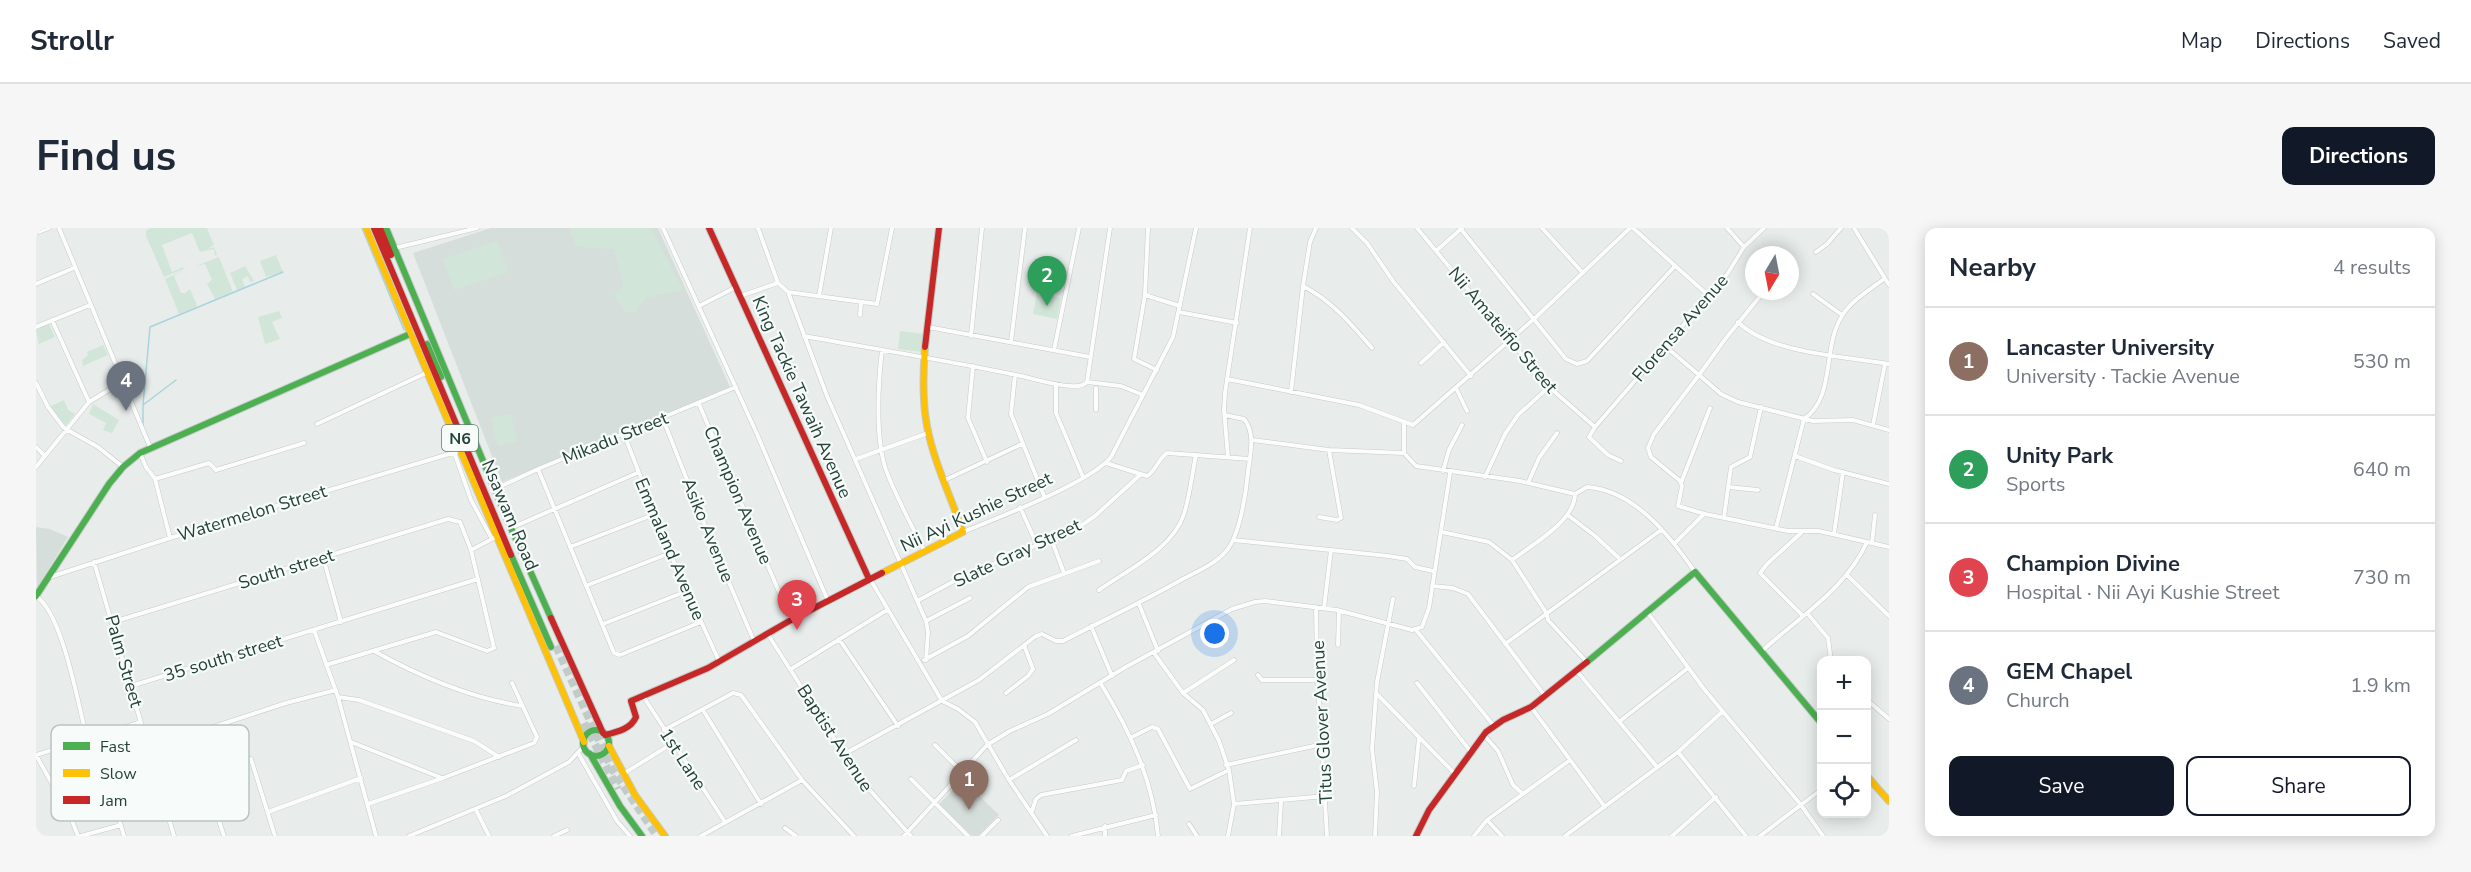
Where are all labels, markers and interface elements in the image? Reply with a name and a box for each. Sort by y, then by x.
text: Strollr [30,22,114,60]
text: Map [2181,27,2222,55]
text: Directions [2255,27,2350,55]
text: Saved [2383,27,2441,55]
button: Directions [2282,127,2435,185]
text: Find us [36,128,176,185]
north arrow [1745,246,1799,300]
text: Nearby [1949,250,2036,285]
text: 4 results [2333,254,2411,281]
pin: 2 [1028,256,1066,306]
street label: Nii Amateifio Street [1443,262,1563,399]
street label: Florensa Avenue [1627,269,1733,387]
street label: King Tackie Tawaih Avenue [746,292,858,502]
text: Lancaster University [2006,333,2214,363]
text: 1 [1963,348,1975,375]
text: 530 m [2353,348,2411,375]
pin: 4 [106,362,146,411]
text: University · Tackie Avenue [2006,363,2240,390]
street label: Mikadu Street [558,406,672,470]
street label: Champion Avenue [698,422,778,568]
road number: N6 [442,425,478,451]
text: Unity Park [2006,441,2113,471]
street label: Nsawam Road [476,456,544,574]
text: 2 [1963,456,1975,483]
text: 640 m [2353,456,2411,483]
street label: Nii Ayi Kushie Street [896,466,1056,558]
text: Sports [2006,471,2065,498]
street label: Emmaland Avenue [629,474,711,624]
street label: Asiko Avenue [676,474,740,586]
street label: Watermelon Street [174,479,330,547]
street label: Slate Gray Street [949,513,1085,593]
street label: South street [235,543,337,595]
text: Champion Divine [2006,549,2180,579]
text: 3 [1963,564,1975,591]
text: 730 m [2353,564,2411,591]
text: Hospital · Nii Ayi Kushie Street [2006,579,2279,606]
pin: 3 [778,580,816,630]
street label: Palm Street [99,612,149,711]
your location [1200,619,1229,648]
street label: 35 south street [161,628,286,687]
street label: Titus Glover Avenue [1306,640,1338,804]
map controls [1817,656,1871,818]
button: + [1817,656,1871,710]
text: GEM Chapel [2006,657,2132,687]
text: 4 [1963,672,1975,699]
text: 1.9 km [2350,672,2411,699]
street label: Baptist Avenue [791,680,879,796]
text: Church [2006,687,2070,714]
button: − [1817,710,1871,764]
street label: 1st Lane [654,723,712,795]
legend [51,725,249,821]
text: Fast [100,736,131,758]
button: Save [1949,756,2174,816]
button: Share [2186,756,2411,816]
pin: 1 [950,760,988,810]
text: Slow [100,763,137,785]
button: locate [1817,764,1871,818]
text: Jam [99,790,127,812]

